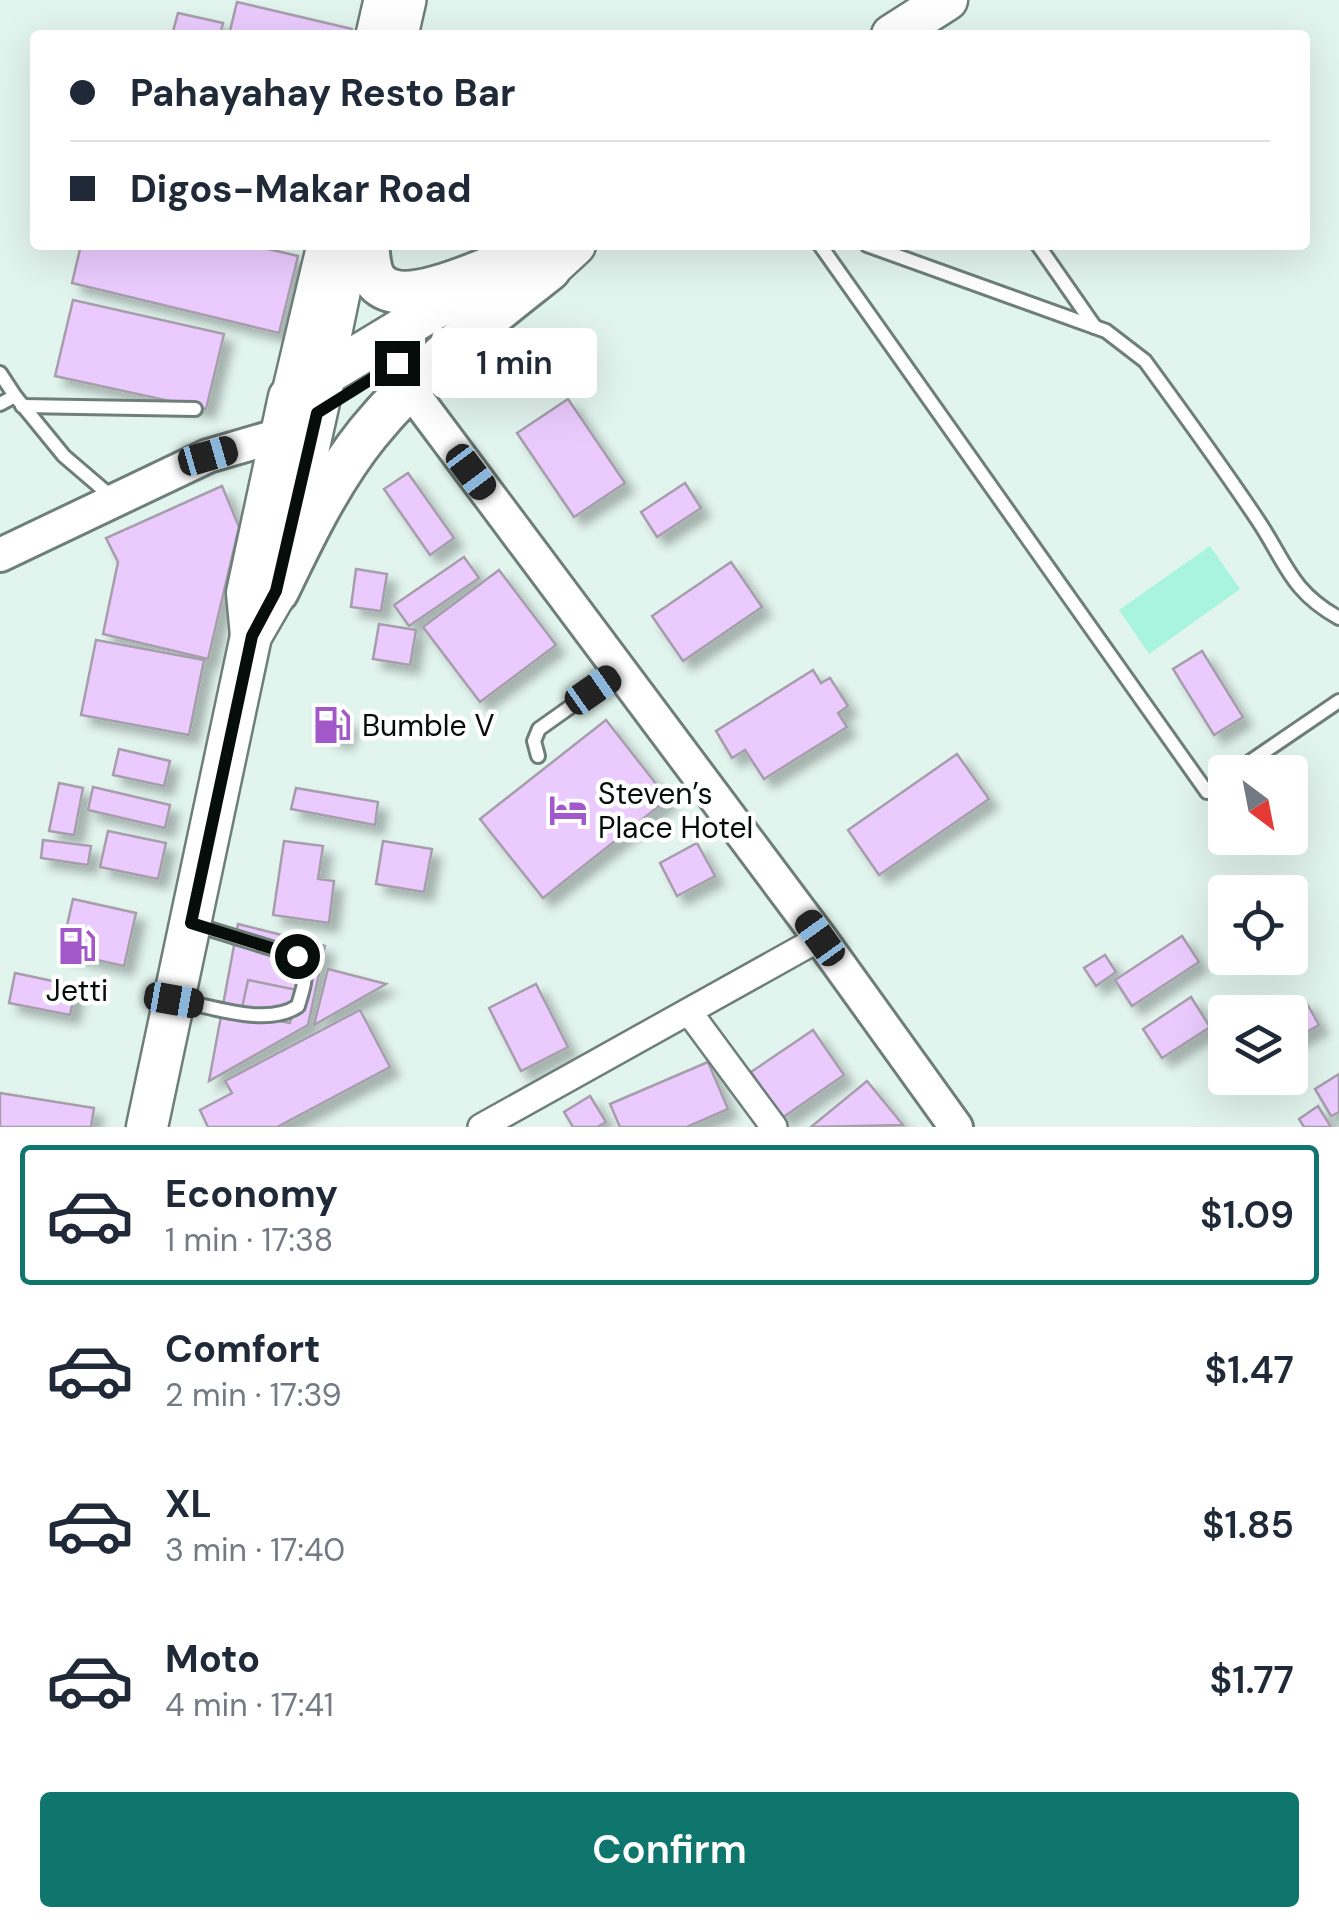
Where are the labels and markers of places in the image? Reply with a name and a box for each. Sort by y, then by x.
fuel station icon: Bumble V [311,704,353,746]
place label: Bumble V [362,706,495,745]
place label: Steven’s Place Hotel [598,774,753,847]
hotel icon: Steven’s Place Hotel [547,789,589,831]
fuel station icon: Jetti [56,925,98,967]
place label: Jetti [46,971,108,1010]

